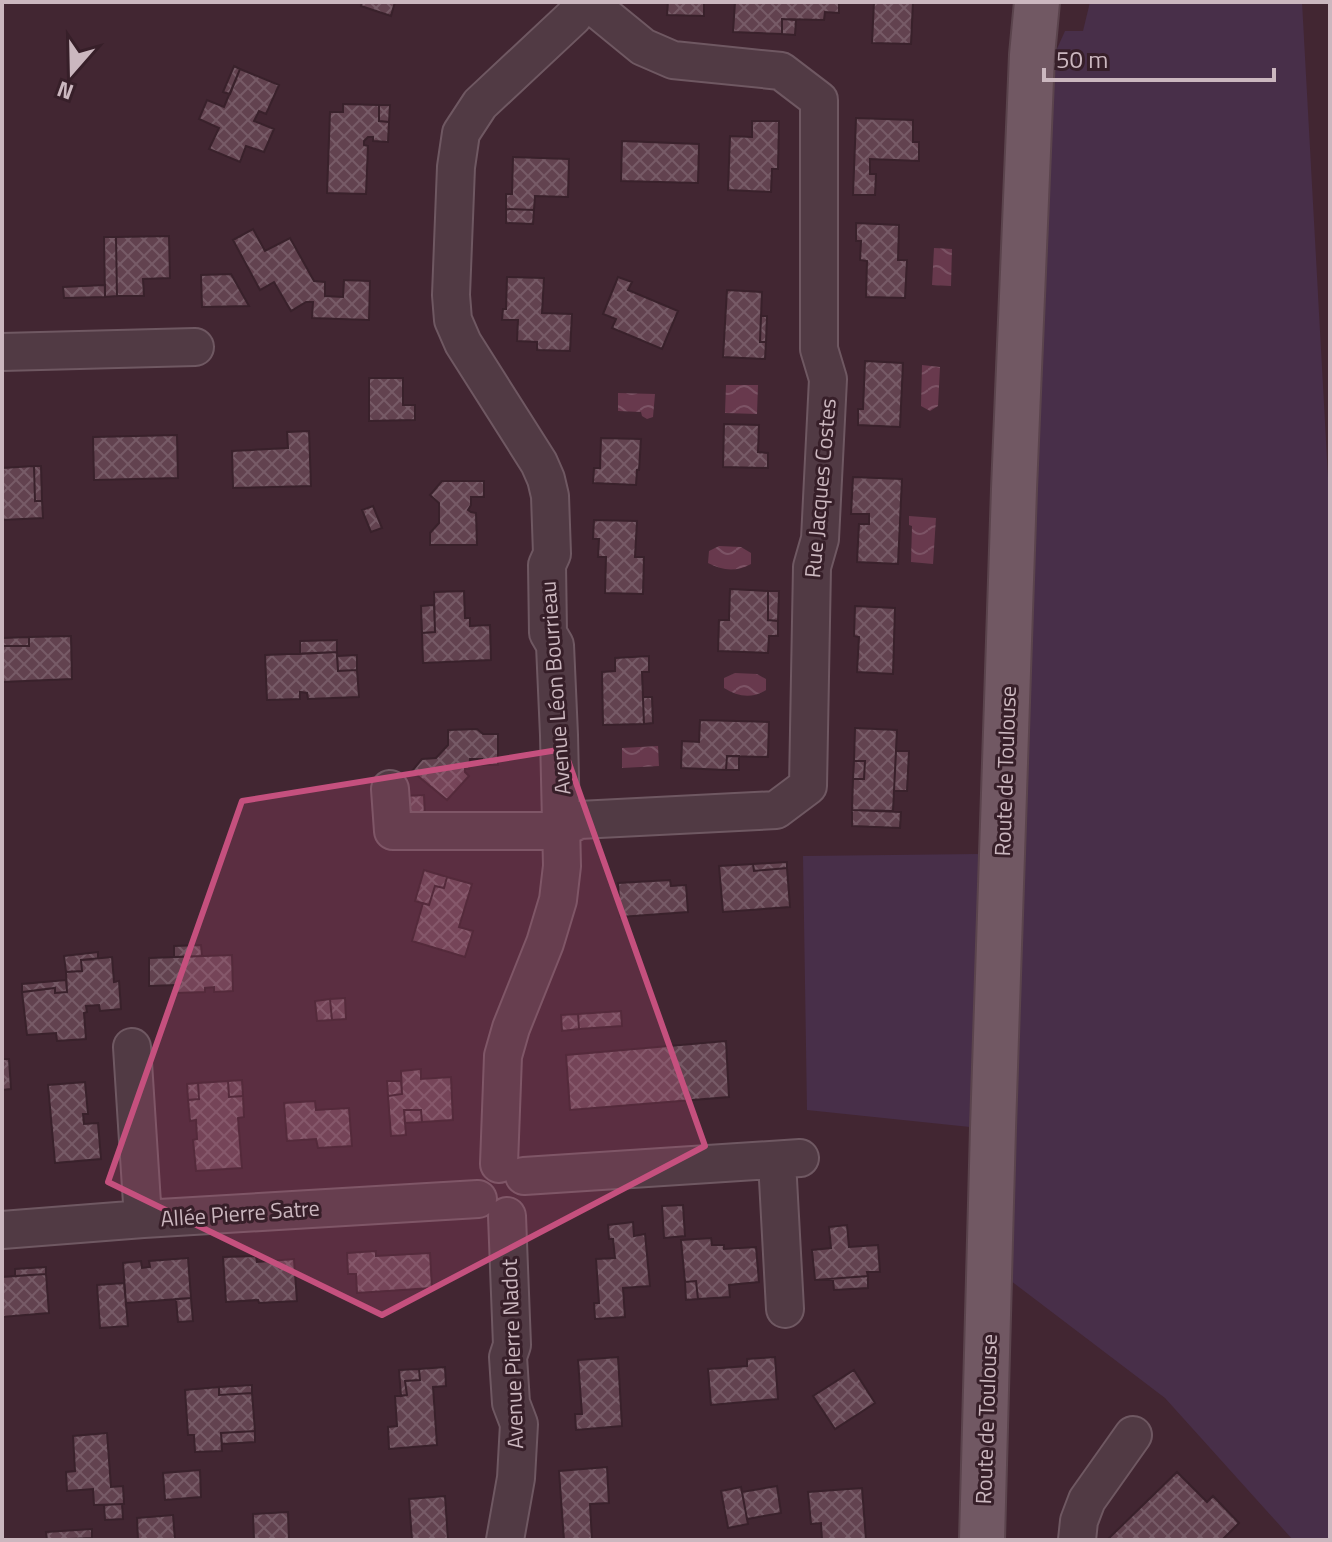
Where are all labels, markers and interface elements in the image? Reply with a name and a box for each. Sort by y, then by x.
north arrow [32,32,112,112]
scale bar [1044,32,1274,82]
text: 50 m [1056,41,1108,77]
text: N [52,72,78,109]
street label: Rue Jacques Costes [795,397,845,579]
street label: Avenue Léon Bourrieau [531,580,579,796]
street label: Route de Toulouse [985,685,1025,857]
street label: Allée Pierre Satre [159,1190,321,1236]
street label: Avenue Pierre Nadot [492,1258,532,1450]
street label: Route de Toulouse [966,1333,1006,1505]

